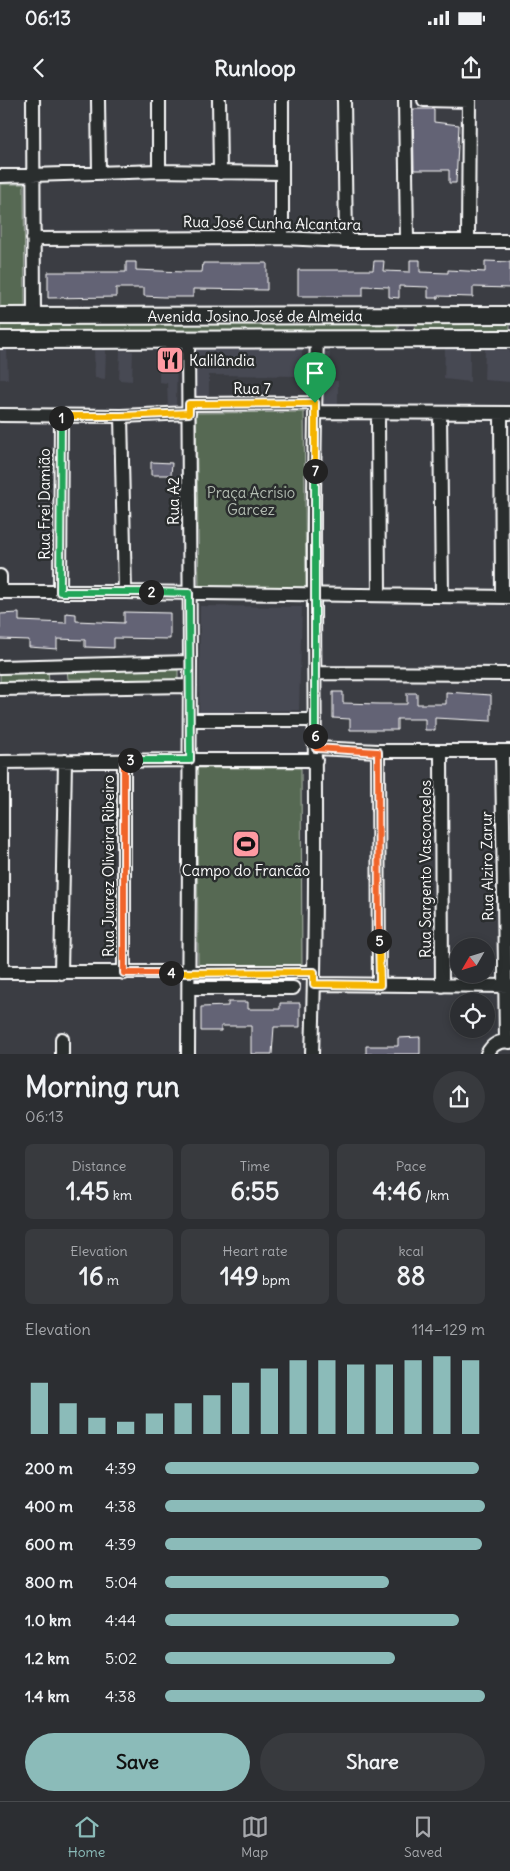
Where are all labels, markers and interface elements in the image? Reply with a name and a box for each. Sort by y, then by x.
text: 06:13 [25,6,71,30]
icon: back [25,54,53,82]
text: Runloop [214,54,296,82]
icon: share [457,54,485,82]
street label: Rua José Cunha Alcantara [183,212,362,234]
street label: Avenida Josino José de Almeida [148,306,363,325]
restaurant icon: Kalilândia [155,345,185,375]
place label: Kalilândia [189,351,255,370]
pin [294,352,336,403]
icon: arrive [301,359,329,387]
street label: Rua 7 [233,379,271,398]
pin: 1 [48,406,74,430]
text: 1 [59,409,64,427]
street label: Rua Frei Damião [35,448,54,560]
pin: 7 [302,458,328,484]
text: 7 [312,462,319,480]
street label: Rua A2 [164,477,183,525]
park label: Praça Acrísio Garcez [207,483,295,519]
pin: 2 [138,580,164,604]
text: 2 [148,583,155,601]
pin: 6 [302,724,328,748]
text: 6 [311,727,320,745]
pin: 3 [118,748,142,772]
text: 3 [127,751,134,769]
street label: Rua Juarez Oliveira Ribeiro [99,775,118,957]
street label: Rua Sargento Vasconcelos [416,780,435,958]
street label: Rua Alziro Zarur [477,811,497,921]
sports icon: Campo do Francão [231,829,261,859]
place label: Campo do Francão [182,861,310,880]
pin: 5 [366,928,392,954]
text: 5 [375,932,384,950]
north arrow [450,938,495,982]
map controls [450,938,495,1038]
pin: 4 [158,960,184,986]
text: 4 [167,964,176,982]
button: locate [450,993,495,1038]
text: Morning run [25,1069,180,1105]
button: share [433,1071,485,1123]
text: 06:13 [25,1106,64,1126]
text: Distance [72,1157,126,1175]
text: Time [240,1157,270,1175]
text: Pace [396,1157,426,1175]
text: 1.45 [66,1175,109,1207]
text: 6:55 [231,1175,279,1207]
text: 4:46 [373,1175,422,1207]
text: km [109,1186,132,1204]
text: /km [422,1186,449,1204]
text: Elevation [70,1242,128,1260]
text: Heart rate [223,1242,287,1260]
text: kcal [398,1242,424,1260]
text: 16 [79,1260,103,1292]
text: 149 [220,1260,259,1292]
text: 88 [397,1260,425,1292]
text: m [103,1271,119,1289]
text: bpm [259,1271,290,1289]
text: Elevation [25,1319,91,1339]
text: 114–129 m [412,1319,485,1339]
text: 200 m [25,1458,73,1478]
text: 4:39 [105,1458,136,1478]
text: 400 m [25,1496,73,1516]
text: 4:38 [105,1496,136,1516]
text: 600 m [25,1534,73,1554]
text: 4:39 [105,1534,136,1554]
text: 800 m [25,1572,73,1592]
text: 5:04 [105,1572,138,1592]
text: 1.0 km [25,1610,71,1630]
text: 4:44 [105,1610,136,1630]
text: 1.2 km [25,1648,69,1668]
text: 5:02 [105,1648,137,1668]
text: 1.4 km [25,1686,70,1706]
text: 4:38 [105,1686,136,1706]
button: Save [25,1733,250,1791]
button: Share [260,1733,485,1791]
tab: Home [68,1813,105,1861]
tab: Map [241,1813,269,1861]
tab: Saved [404,1813,442,1861]

